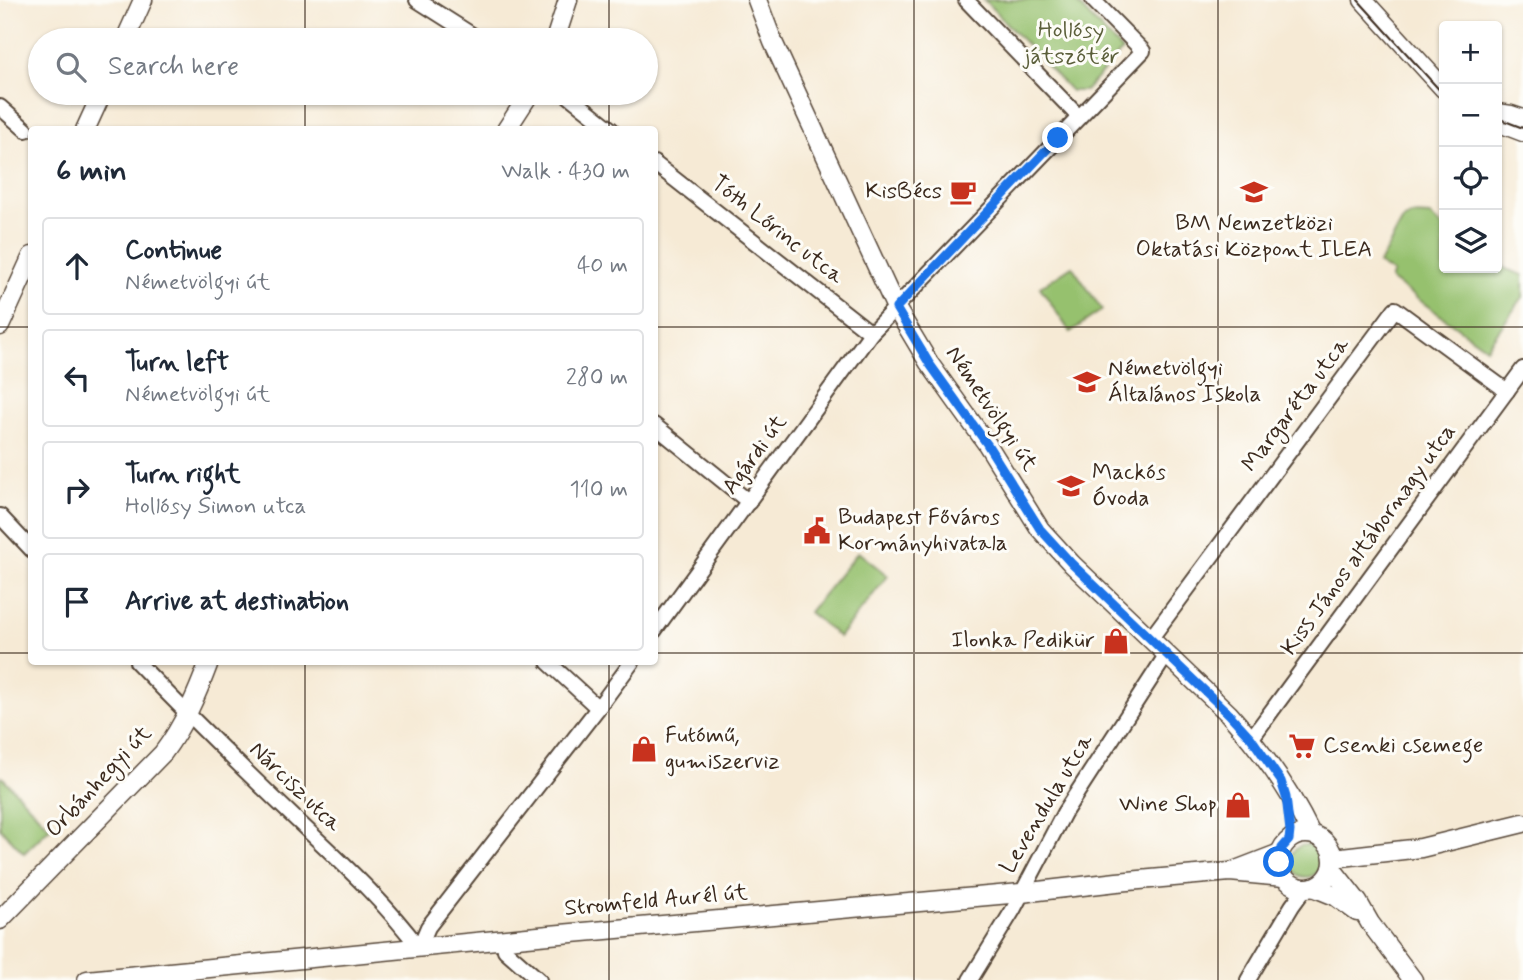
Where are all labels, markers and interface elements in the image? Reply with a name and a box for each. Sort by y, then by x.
park label: Hollósy játszótér [1022,16,1120,72]
map controls [1439,21,1502,273]
button: + [1439,21,1502,84]
search box [28,28,658,105]
icon: search [52,48,90,86]
text: Search here [108,50,239,84]
button: − [1439,84,1502,147]
route end [1042,122,1073,153]
button: locate [1439,147,1502,210]
text: 6 min [56,152,127,191]
text: Walk · 430 m [501,157,630,187]
street label: Tóth Lőrinc utca [704,169,850,291]
place label: KisBécs [865,177,942,207]
cafe icon: KisBécs [948,177,978,207]
school or university icon: BM Nemzetközi Oktatási Központ ILEA [1239,177,1269,207]
place label: BM Nemzetközi Oktatási Központ ILEA [1136,209,1372,265]
button: layers [1439,210,1502,273]
text: Continue [125,234,222,268]
icon: ahead [58,247,96,285]
text: 40 m [577,251,628,281]
text: Németvölgyi út [125,268,270,298]
street label: Margaréta utca [1236,332,1358,480]
street label: Németvölgyi út [936,340,1044,479]
text: Turn left [125,346,229,380]
place label: Németvölgyi Általános Iskola [1108,354,1261,410]
icon: left [58,359,96,397]
text: 280 m [566,363,628,393]
school or university icon: Németvölgyi Általános Iskola [1072,367,1102,397]
text: Németvölgyi út [125,380,270,410]
street label: Agárdi út [716,409,794,501]
street label: Kiss János altábornagy utca [1275,418,1463,662]
text: Turn right [125,458,241,492]
place label: Mackós Óvoda [1092,458,1166,514]
icon: right [58,471,96,509]
school or university icon: Mackós Óvoda [1056,471,1086,501]
text: 110 m [569,475,628,505]
text: Hollósy Simon utca [125,492,306,522]
place label: Budapest Főváros Kormányhivatala [838,503,1008,559]
public building icon: Budapest Főváros Kormányhivatala [802,516,832,546]
icon: arrive [58,583,96,621]
text: Arrive at destination [125,585,349,619]
place label: Ilonka Pedikür [951,626,1095,656]
shop icon: Ilonka Pedikür [1101,626,1131,656]
street label: Orbánhegyi út [39,719,160,846]
place label: Futómű, gumiszerviz [665,721,780,777]
street label: Levendula utca [994,729,1101,879]
supermarket icon: Csenki csemege [1287,731,1317,761]
place label: Csenki csemege [1323,731,1483,763]
shop icon: Futómű, gumiszerviz [629,734,659,764]
street label: Nárcisz utca [242,735,348,839]
place label: Wine Shop [1119,790,1217,820]
shop icon: Wine Shop [1223,790,1253,820]
route start [1263,846,1294,877]
street label: Stromfeld Aurél út [563,878,749,924]

